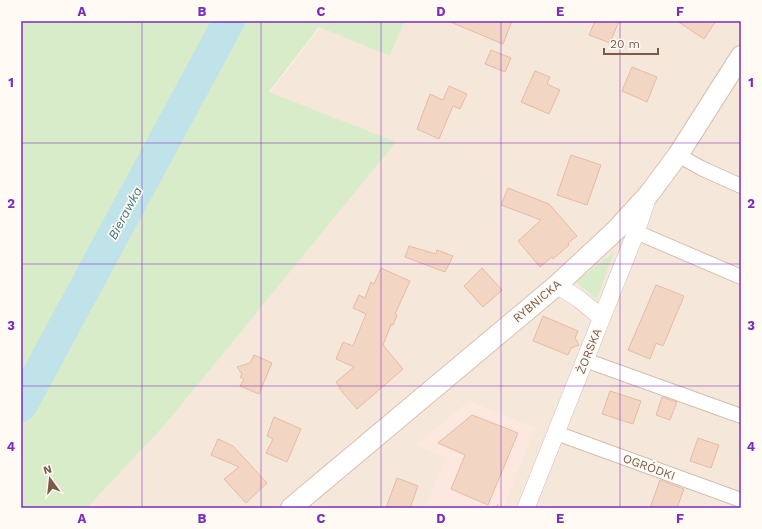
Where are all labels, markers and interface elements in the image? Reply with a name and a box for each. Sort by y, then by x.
text: A [78,4,87,19]
text: B [198,4,207,19]
text: C [317,4,326,19]
text: D [436,4,446,19]
text: E [556,4,564,19]
text: F [676,4,684,19]
scale bar [604,30,658,56]
text: 20 m [610,37,640,51]
text: 1 [8,75,14,90]
text: 1 [748,75,754,90]
water label: Bierawka [105,184,145,242]
text: 2 [7,196,15,211]
text: 2 [747,196,755,211]
street label: RYBNICKA [510,277,564,325]
text: 3 [7,318,15,333]
text: 3 [747,318,755,333]
street label: ŻORSKA [574,326,604,376]
text: 4 [7,439,16,454]
text: 4 [747,439,756,454]
street label: OGRÓDKI [621,451,677,483]
north arrow [30,459,70,499]
text: N [42,462,53,477]
text: A [78,511,87,526]
text: B [198,511,207,526]
text: C [317,511,326,526]
text: D [436,511,446,526]
text: E [556,511,564,526]
text: F [676,511,684,526]

